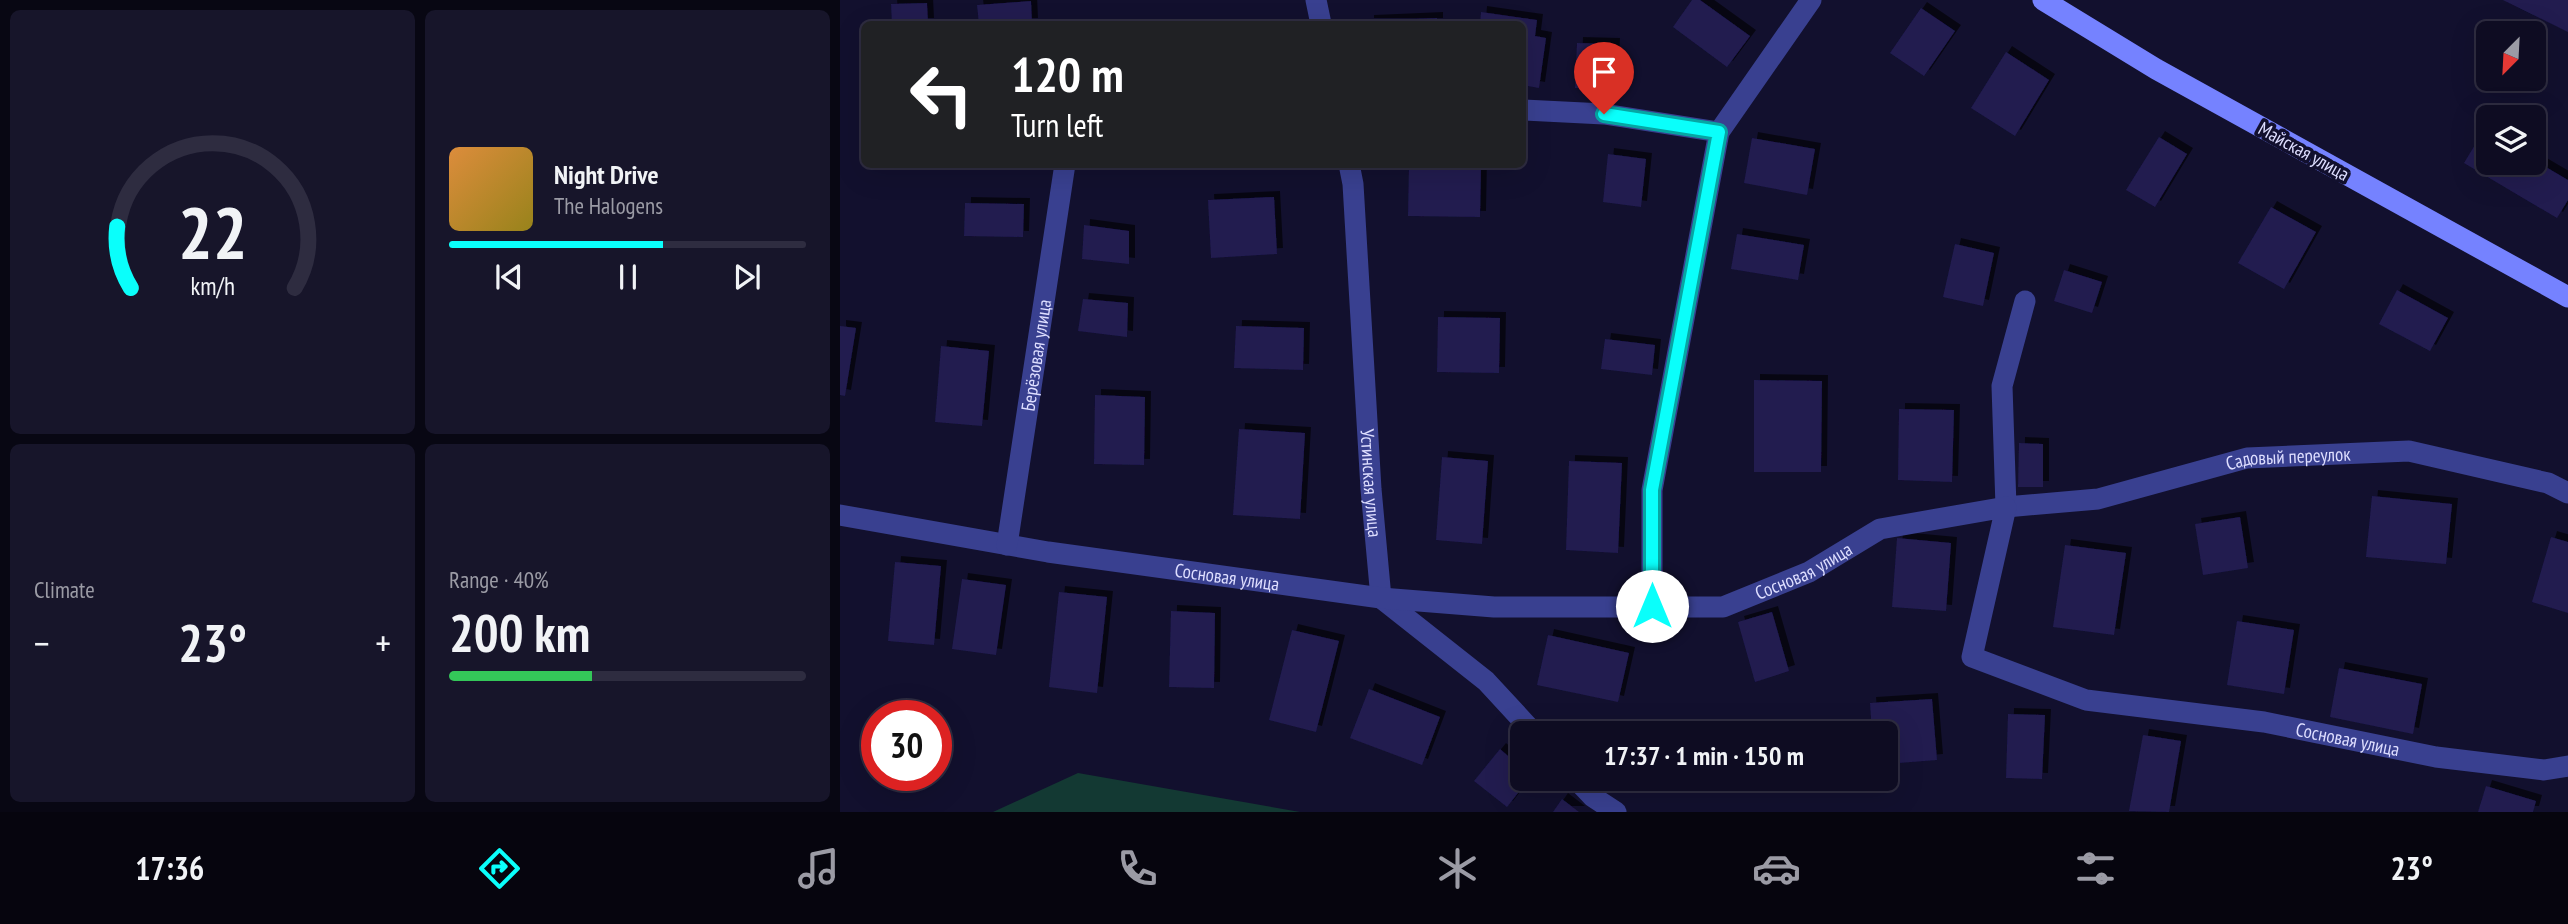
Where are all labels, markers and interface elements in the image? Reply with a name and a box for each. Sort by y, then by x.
north arrow [2476,21,2546,91]
map controls [2476,21,2546,175]
text: 120 m [1011,42,1124,106]
pin [1574,42,1634,114]
icon: left [896,49,987,140]
icon: arrive [1585,53,1623,91]
text: Turn left [1011,104,1103,146]
button: layers [2476,105,2546,175]
street label: Майская улица [2254,116,2354,186]
text: Night Drive [554,158,659,191]
text: 22 [178,184,247,278]
text: The Halogens [554,191,663,220]
icon: previous [490,258,528,296]
icon: pause [609,258,647,296]
icon: next [728,258,766,296]
text: km/h [190,270,235,302]
street label: Берёзовая улица [1016,298,1056,413]
street label: Устинская улица [1355,428,1387,538]
street label: Садовый переулок [2223,442,2352,475]
street label: Сосновая улица [1751,537,1856,605]
street label: Сосновая улица [1173,558,1281,596]
text: Range · 40% [449,565,549,594]
position arrow [1615,569,1689,643]
text: Climate [34,575,95,604]
text: 200 km [449,599,590,666]
text: 23° [178,609,247,676]
text: − [34,618,50,667]
text: + [375,618,391,667]
speed limit sign: 30 [861,700,952,791]
street label: Сосновая улица [2294,717,2402,761]
text: 17:37 · 1 min · 150 m [1604,739,1804,772]
icon: directions [475,844,524,893]
icon: music [794,844,843,893]
icon: phone [1113,844,1162,893]
icon: climate [1433,844,1482,893]
icon: car [1752,844,1801,893]
icon: filters [2071,844,2120,893]
text: 17:36 [135,847,204,889]
text: 23° [2391,847,2433,889]

